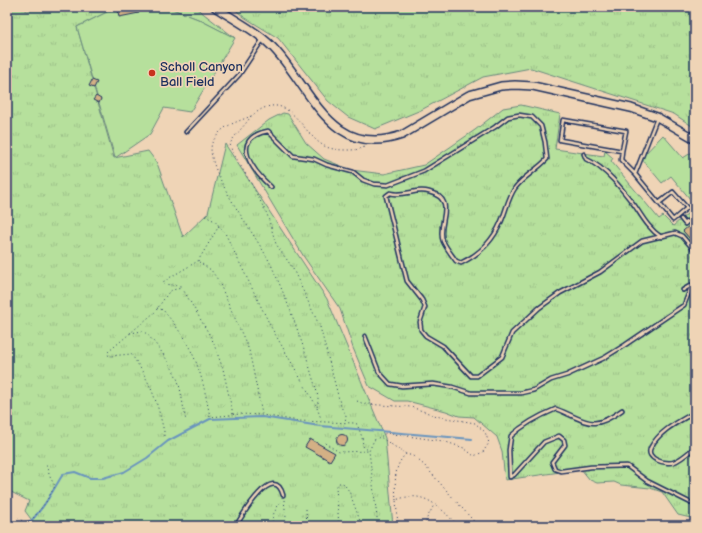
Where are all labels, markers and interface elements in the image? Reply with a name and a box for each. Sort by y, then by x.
place label: Scholl Canyon Ball Field [160,59,243,90]
marker: Scholl Canyon Ball Field [147,68,157,78]

